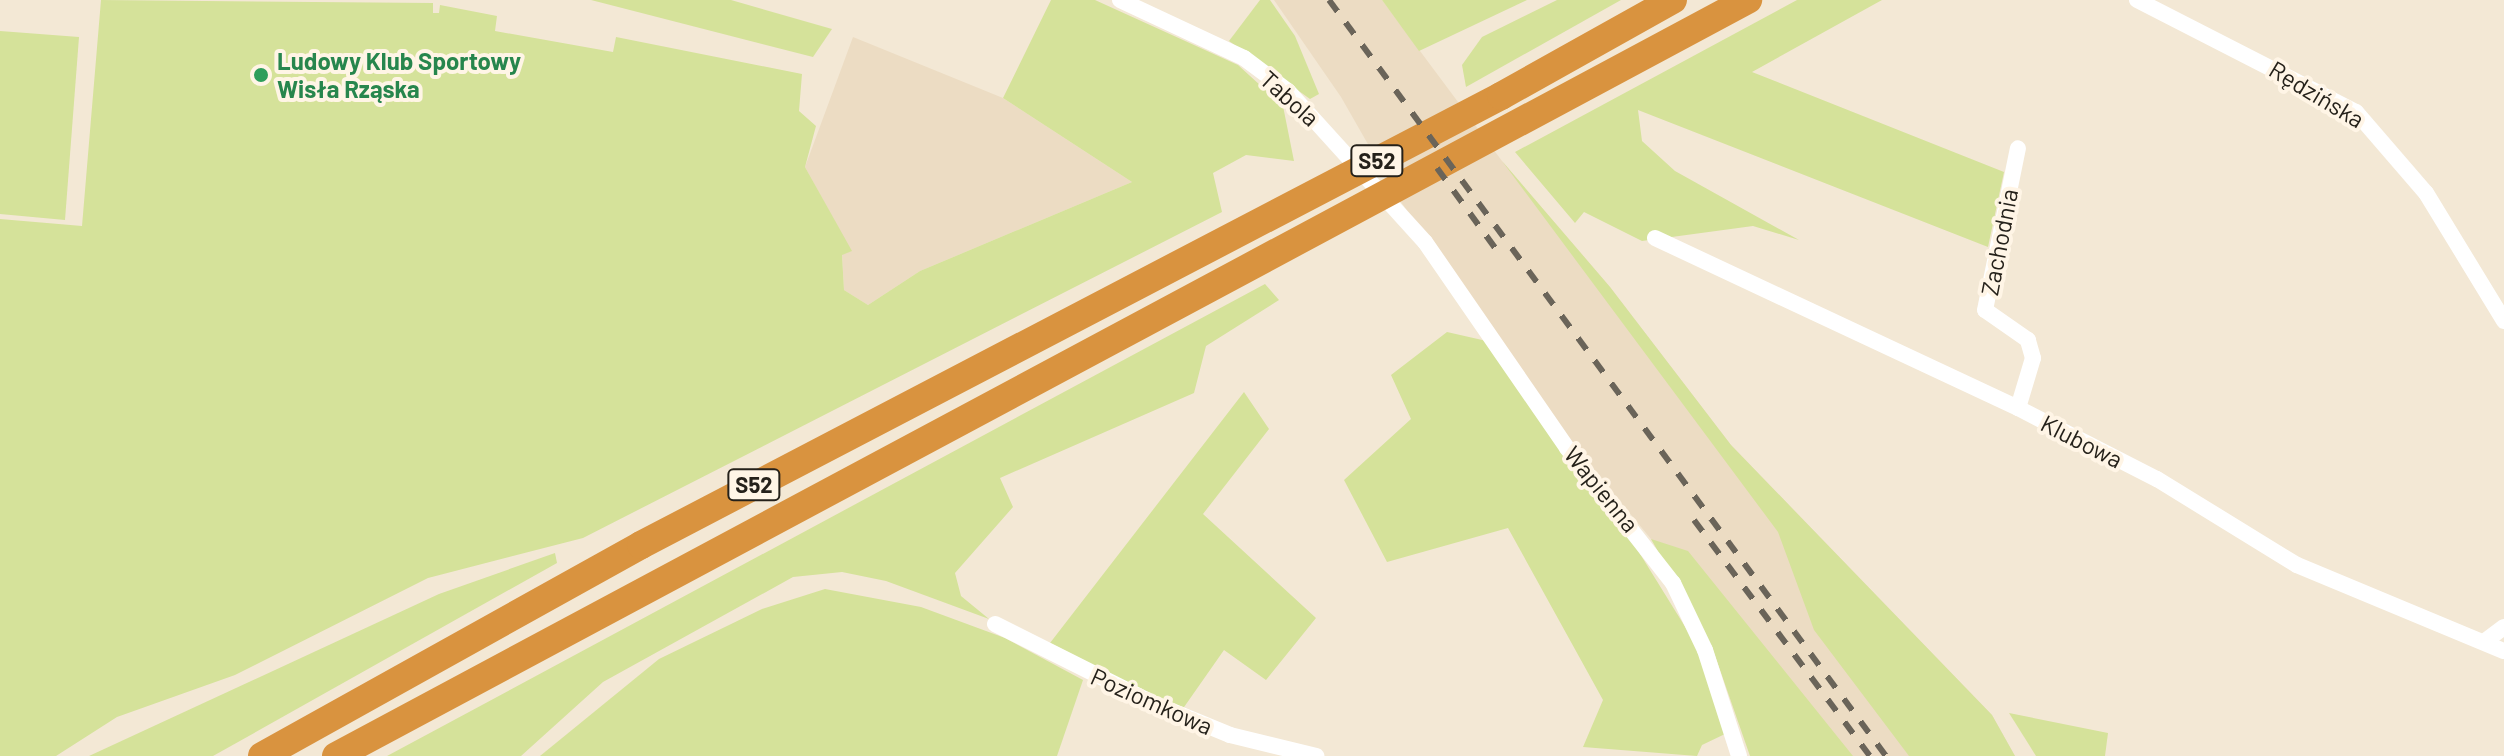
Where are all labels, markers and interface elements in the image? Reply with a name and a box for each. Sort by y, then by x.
place label: Ludowy Klub Sportowy Wisła Rząska [277,47,521,103]
street label: Rędzińska [2264,54,2370,134]
street label: Tabola [1255,64,1325,132]
marker: Ludowy Klub Sportowy Wisła Rząska [252,66,270,84]
road number: S52 [1349,143,1405,179]
street label: Zachodnia [1975,186,2023,298]
street label: Klubowa [2036,408,2128,474]
street label: Wapienna [1559,440,1645,538]
road number: S52 [726,467,782,503]
street label: Poziomkowa [1087,661,1217,741]

